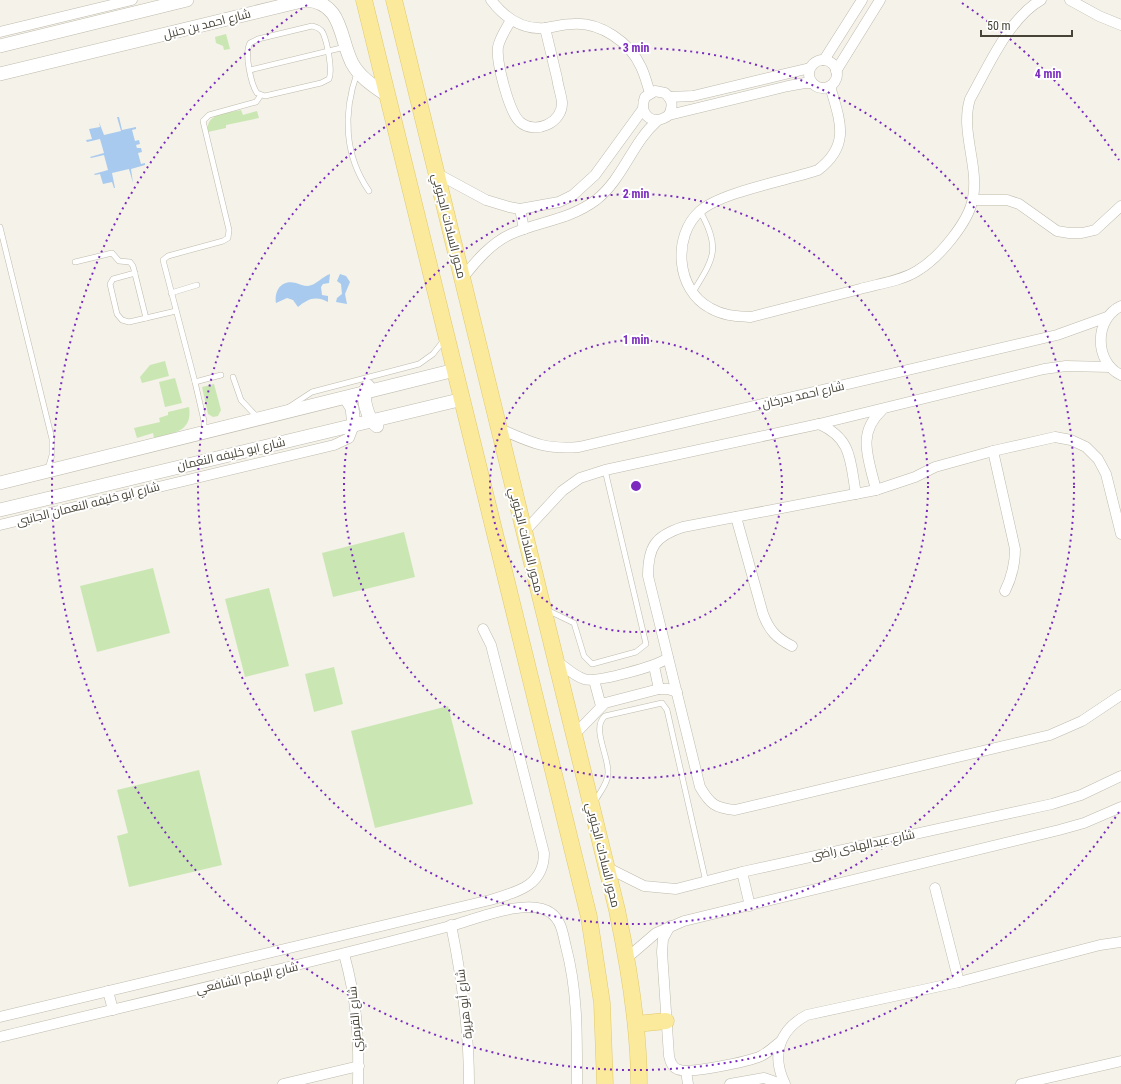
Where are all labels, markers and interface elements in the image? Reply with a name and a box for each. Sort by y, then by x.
street label: شارع احمد بن حنبل [162,6,252,43]
scale bar [981,12,1072,38]
text: 50 m [987,19,1011,33]
text: 3 min [623,41,649,55]
text: 4 min [1035,67,1061,81]
street label: محور السادات الجنوبي [426,172,469,281]
text: 2 min [623,187,649,201]
text: 1 min [623,333,649,347]
street label: شارع احمد بدرخان [760,379,846,412]
street label: شارع ابو خليفه النعمان [176,435,287,474]
street label: شارع ابو خليفه النعمان الجانبى [15,479,161,530]
centre of rings [629,479,643,493]
street label: محور السادات الجنوبي [503,486,546,595]
street label: محور السادات الجنوبي [580,801,623,910]
street label: شارع عبدالهادى راضى [810,827,916,864]
street label: شارع الإمام الشافعي [195,959,300,999]
street label: شارع أبو هريرة [452,968,476,1040]
street label: شارع القرمزي [345,985,368,1052]

